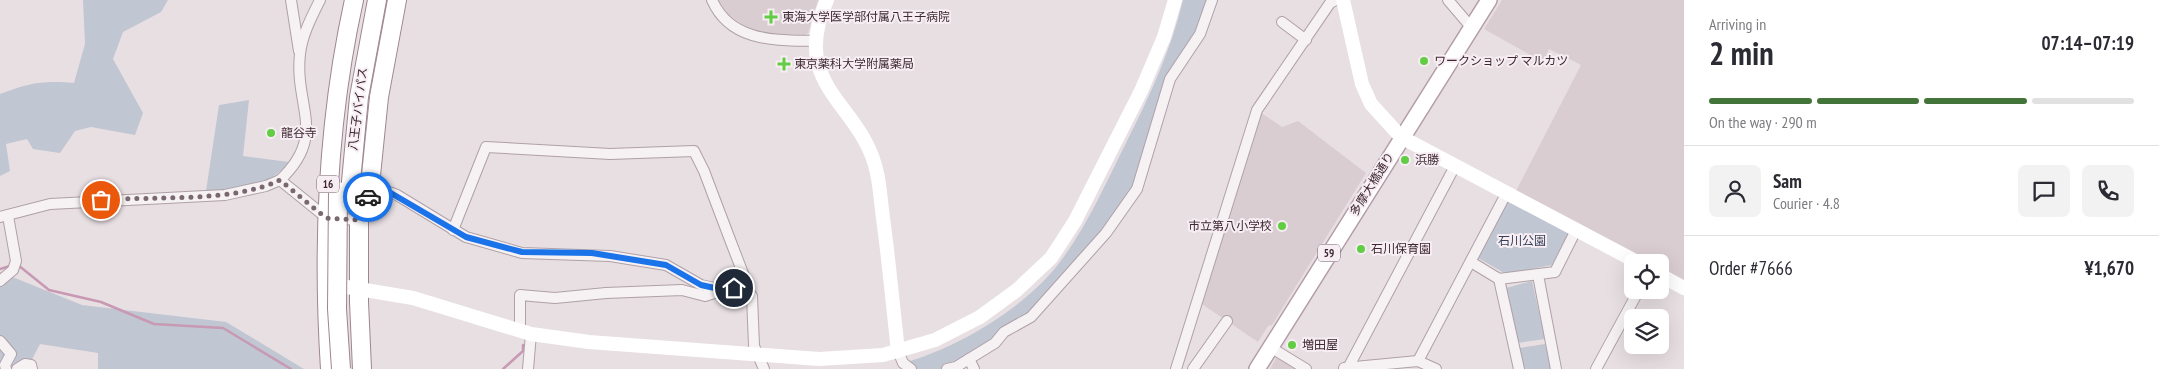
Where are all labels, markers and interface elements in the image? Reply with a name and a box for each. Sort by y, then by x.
place label: 東海大学医学部付属八王子病院 [782,9,950,24]
marker: 東海大学医学部付属八王子病院 [764,10,778,24]
text: Arriving in [1709,14,1766,34]
text: 07:14–07:19 [2041,31,2134,55]
text: 2 min [1709,32,1774,74]
place label: ワークショップ マルカツ [1434,53,1568,68]
marker: ワークショップ マルカツ [1418,55,1430,67]
place label: 東京薬科大学附属薬局 [794,56,914,71]
marker: 東京薬科大学附属薬局 [778,58,790,70]
street label: 八王子バイパス [345,66,370,151]
text: On the way · 290 m [1709,112,1817,132]
place label: 龍谷寺 [281,125,317,140]
marker: 龍谷寺 [265,127,277,139]
street label: 多摩大橋通り [1346,149,1397,218]
place label: 浜勝 [1415,152,1439,167]
marker: 浜勝 [1399,154,1411,166]
button: person [1709,165,1761,217]
button: chat [2018,165,2070,217]
button: phone [2082,165,2134,217]
text: Sam [1773,169,1802,193]
courier [343,172,393,222]
road number: 16 [317,175,339,192]
pin [80,179,122,221]
icon: car [354,183,382,211]
icon: bag [87,186,115,214]
text: Courier · 4.8 [1773,193,1840,213]
place label: 市立第八小学校 [1188,218,1272,233]
marker: 市立第八小学校 [1276,220,1288,232]
park label: 石川公園 [1498,233,1546,248]
place label: 石川保育園 [1371,241,1431,256]
marker: 石川保育園 [1355,243,1367,255]
road number: 59 [1318,244,1340,262]
map controls [1624,254,1669,354]
button: locate [1624,254,1669,299]
text: Order #7666 [1709,256,1793,280]
text: ¥1,670 [2084,256,2134,280]
pin [713,267,755,309]
icon: home [720,274,748,302]
button: layers [1624,309,1669,354]
place label: 増田屋 [1302,337,1338,352]
marker: 増田屋 [1286,339,1298,351]

